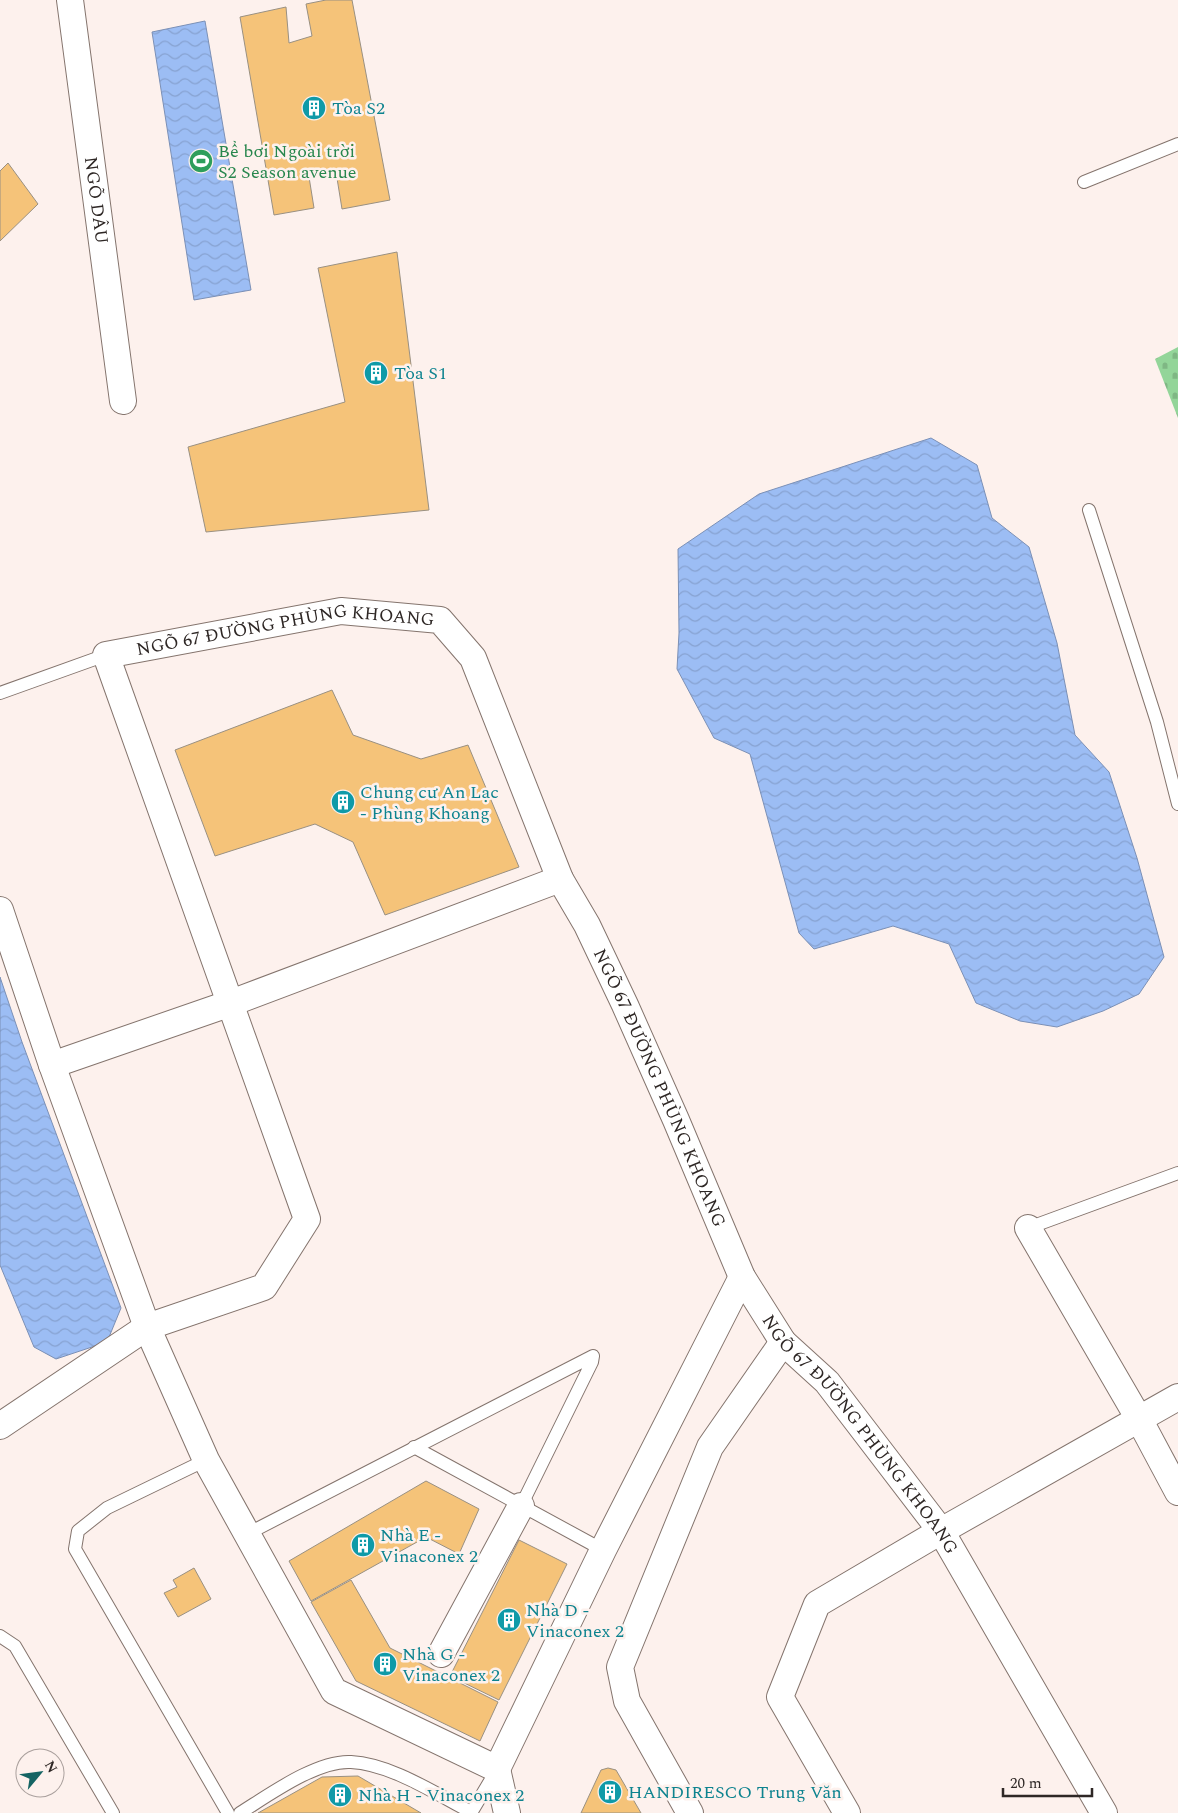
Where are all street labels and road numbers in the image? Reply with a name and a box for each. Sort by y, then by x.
street label: NGÕ DÂU [77,155,116,246]
street label: NGÕ 67 ĐƯỜNG PHÙNG KHOANG [134,597,436,663]
street label: NGÕ 67 ĐƯỜNG PHÙNG KHOANG [587,944,733,1231]
street label: NGÕ 67 ĐƯỜNG PHÙNG KHOANG [755,1309,965,1559]

